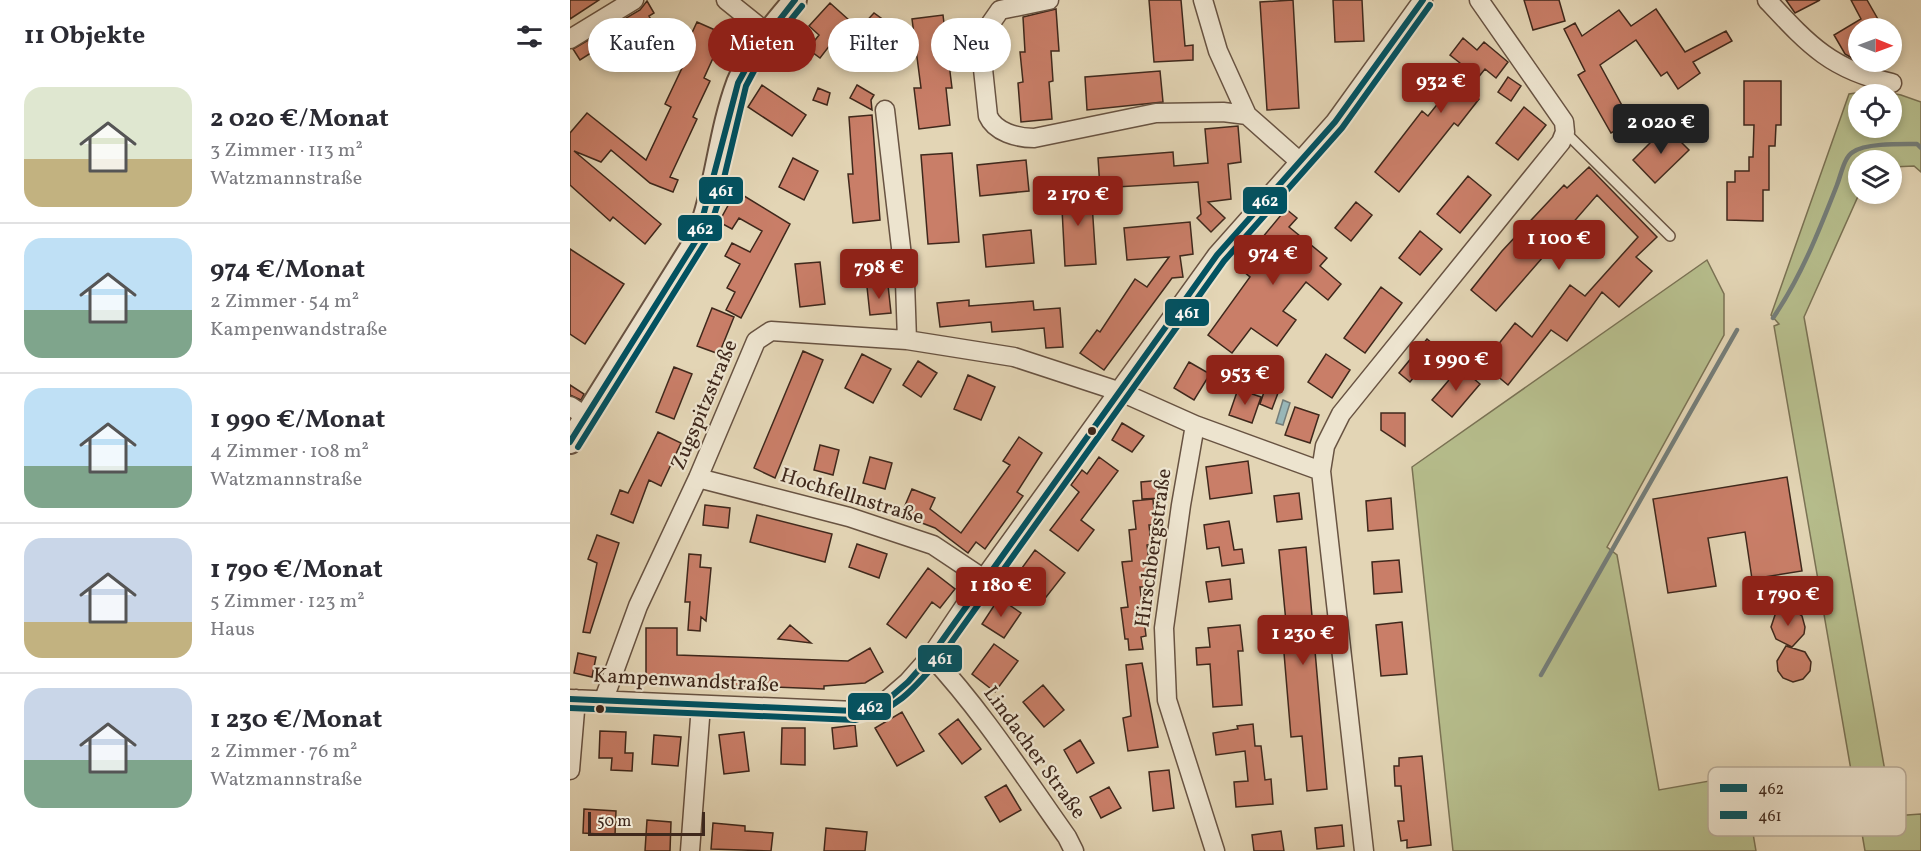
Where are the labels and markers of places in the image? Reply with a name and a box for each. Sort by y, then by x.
pin: 932 € [1399,63,1483,114]
pin: 2 020 € [1606,104,1716,155]
pin: 2 170 € [1023,176,1133,227]
pin: 1 100 € [1504,220,1614,271]
pin: 974 € [1231,235,1315,286]
pin: 798 € [837,249,921,300]
pin: 1 990 € [1401,341,1511,392]
pin: 953 € [1203,355,1287,406]
unlabelled marker [1086,425,1098,437]
pin: 1 180 € [946,567,1056,618]
pin: 1 790 € [1733,576,1843,627]
pin: 1 230 € [1248,615,1358,666]
unlabelled marker [594,703,606,715]

